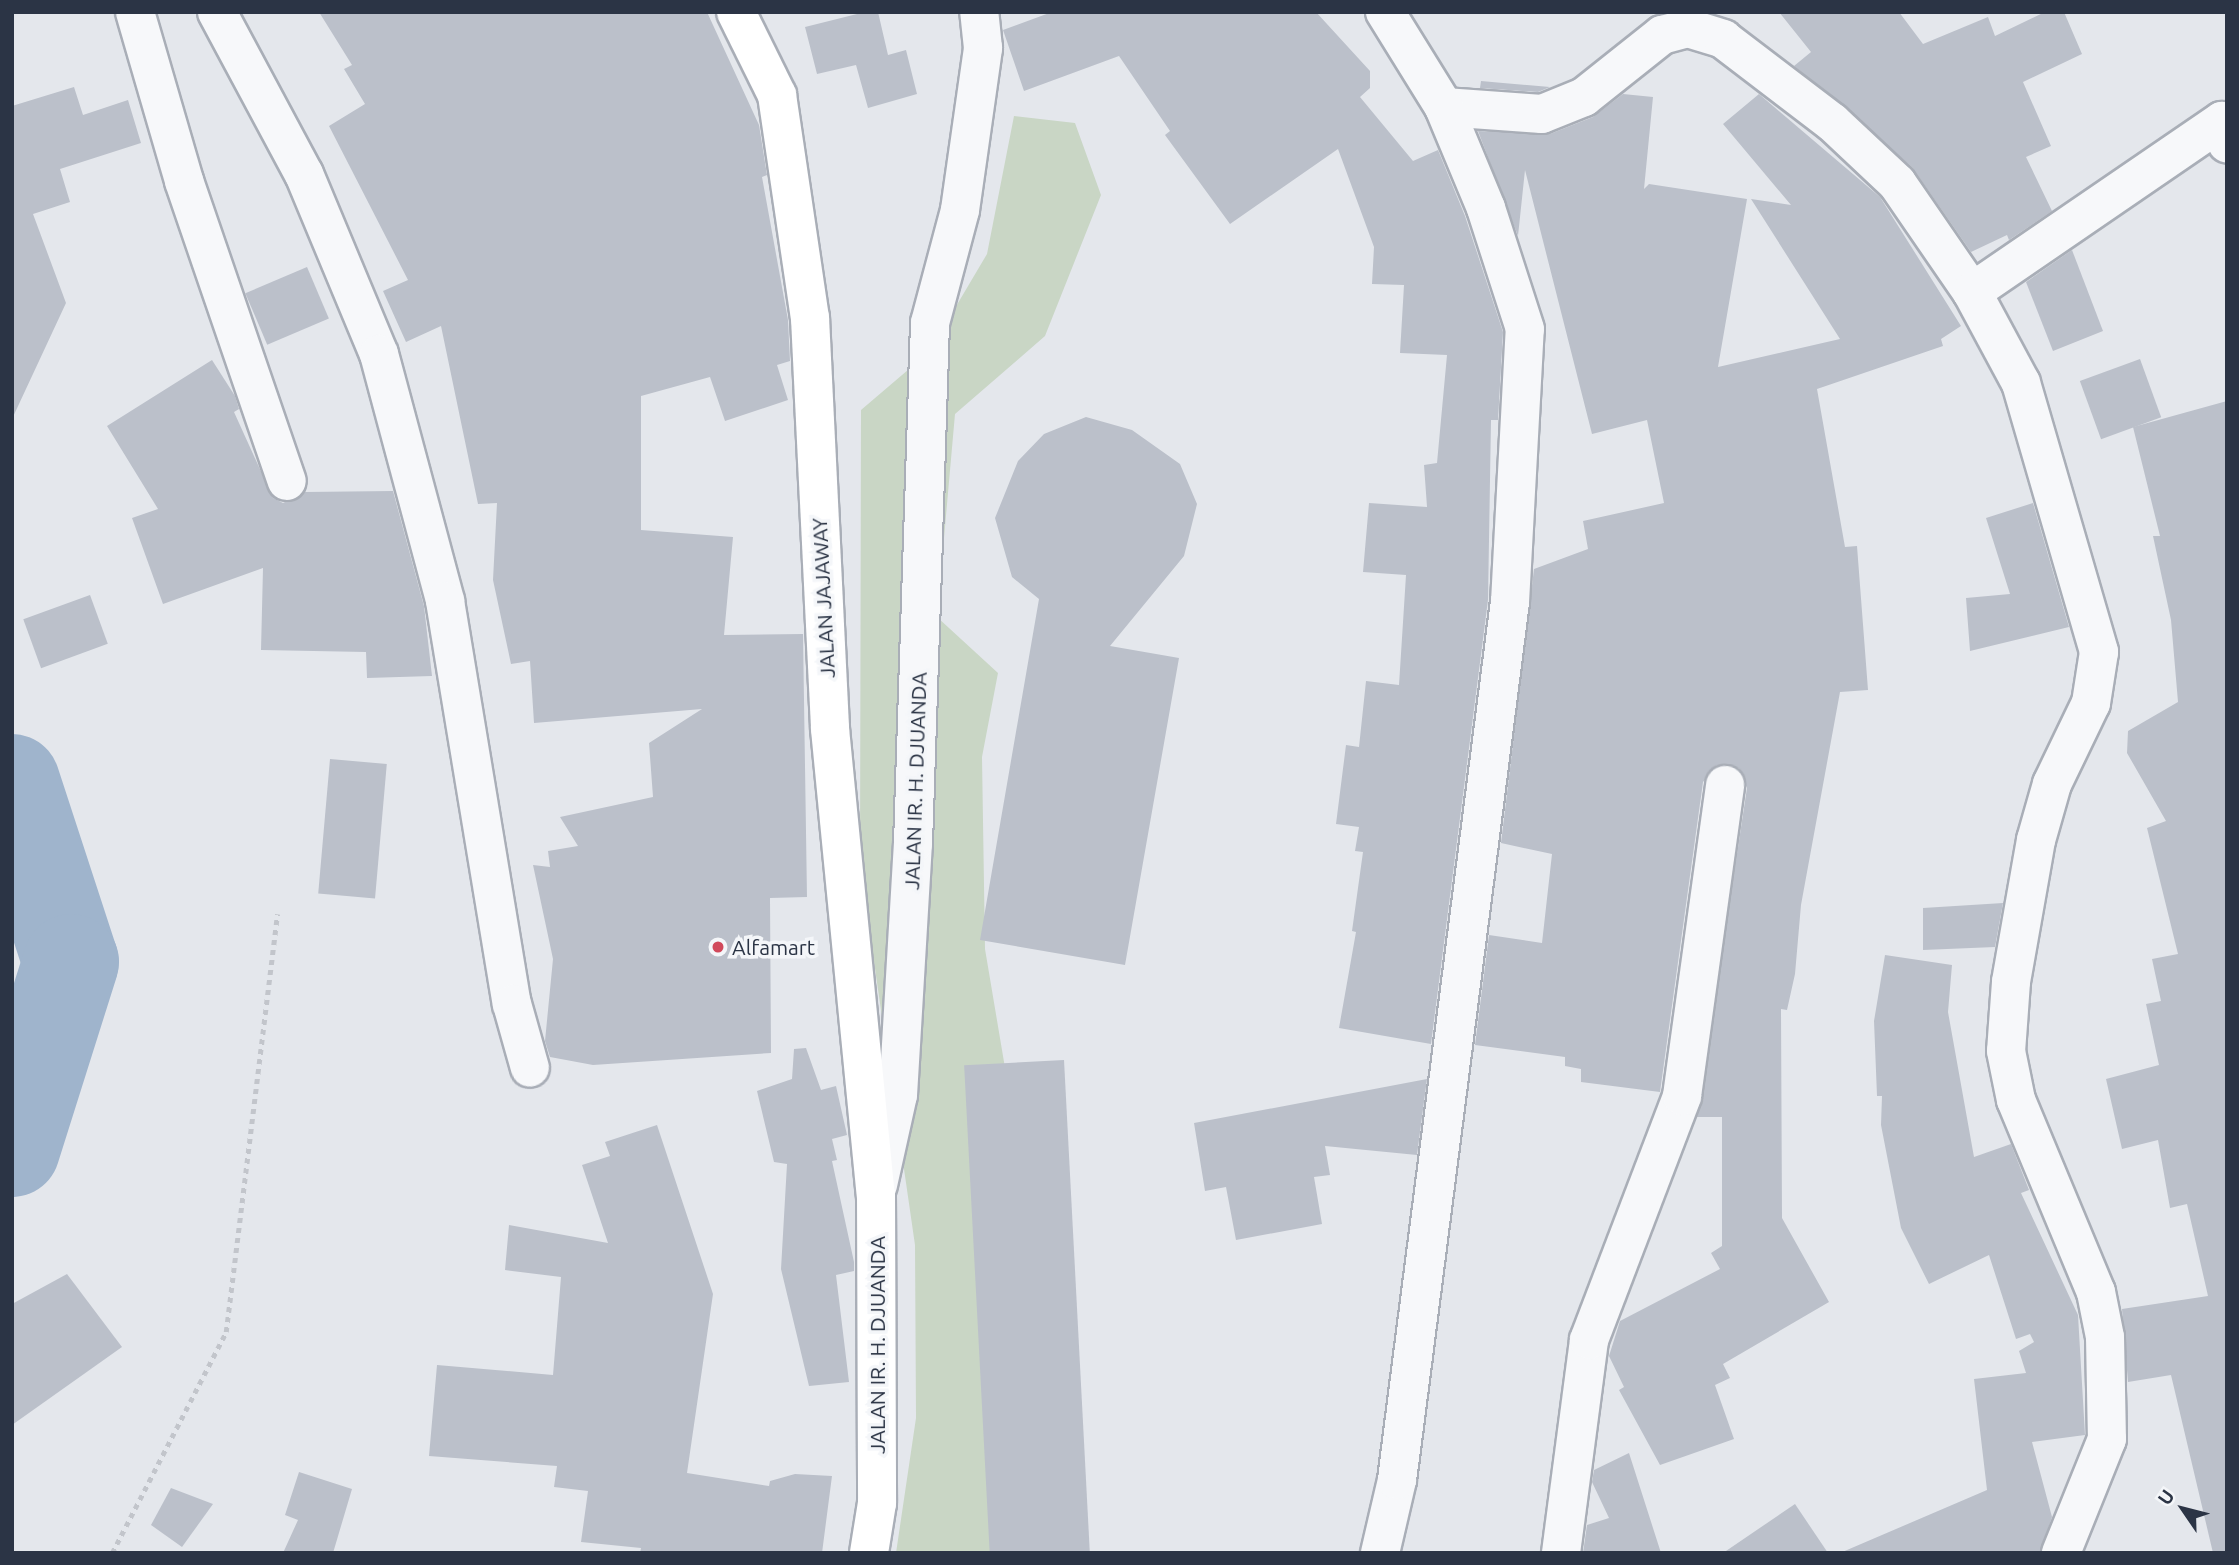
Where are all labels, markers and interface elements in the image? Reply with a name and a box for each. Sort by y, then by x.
street label: JALAN JAJAWAY [806,517,840,679]
street label: JALAN IR. H. DJUANDA [899,672,931,890]
place label: Alfamart [732,934,815,960]
marker: Alfamart [710,939,726,955]
street label: JALAN IR. H. DJUANDA [864,1236,890,1454]
north arrow [2148,1474,2218,1544]
text: U [2153,1485,2179,1509]

